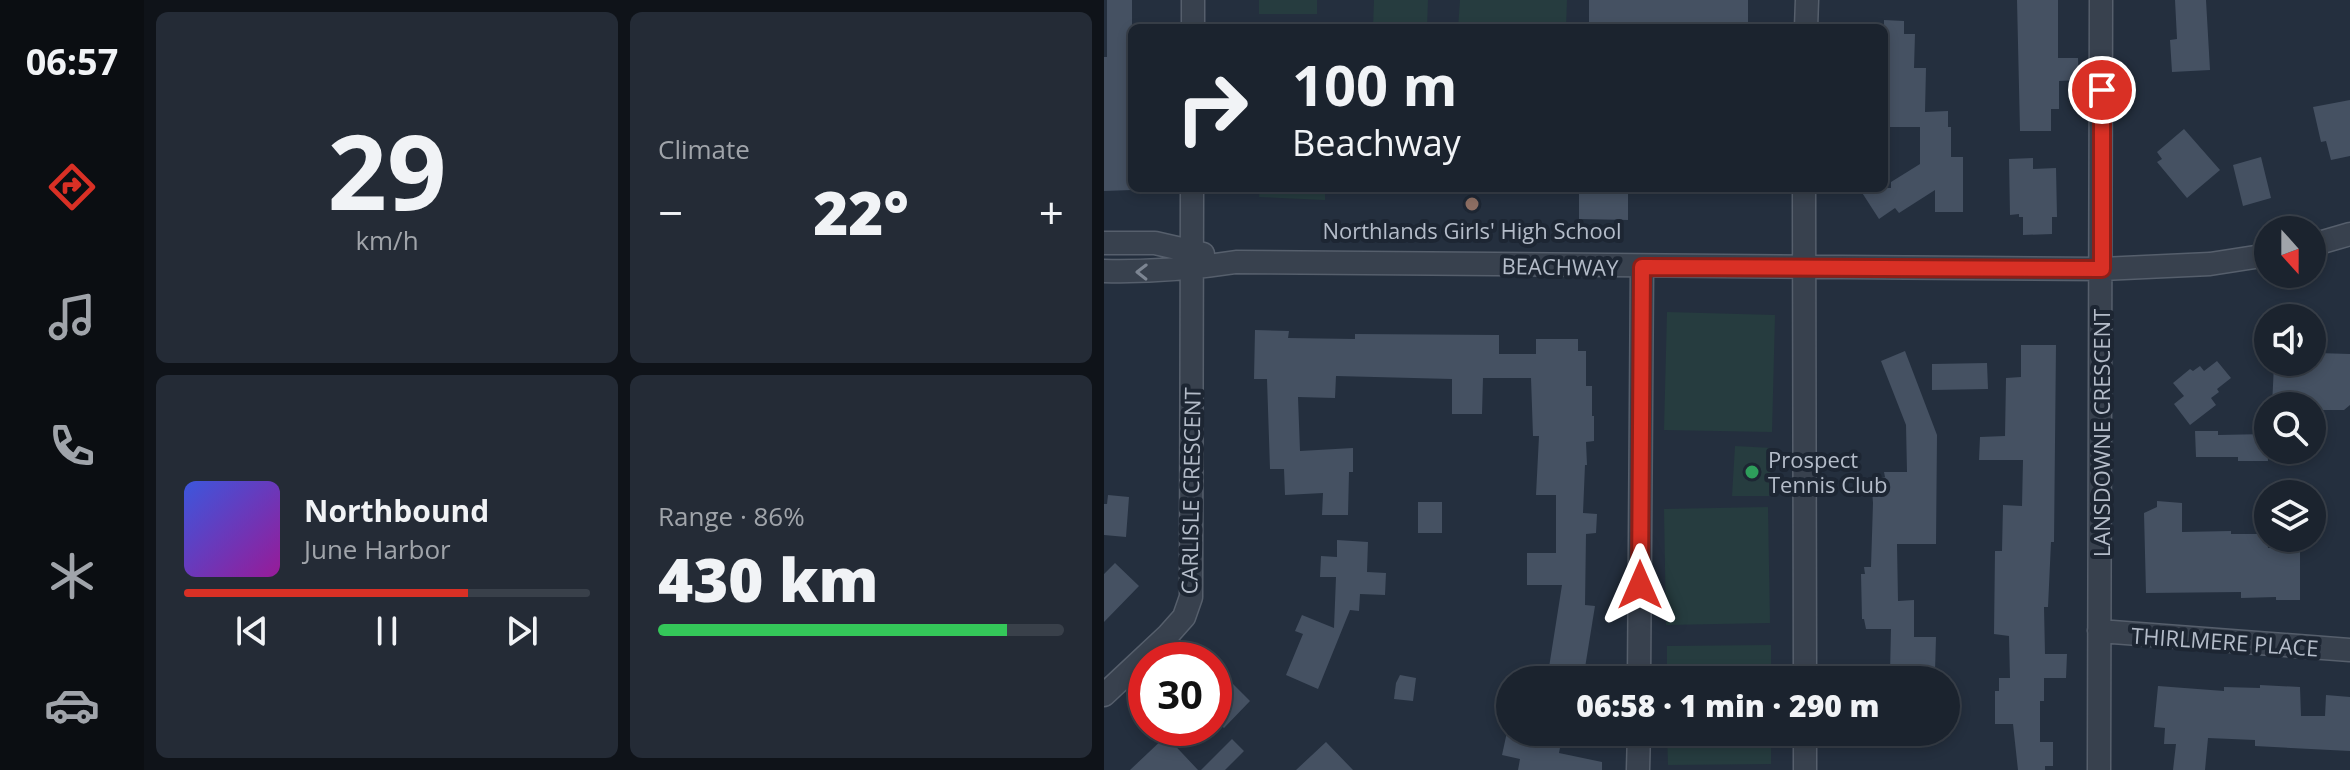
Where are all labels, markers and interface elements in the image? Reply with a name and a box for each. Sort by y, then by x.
text: 06:57 [26,37,118,86]
text: 100 m [1292,46,1458,122]
icon: right [1160,56,1264,160]
pin [2068,56,2136,124]
icon: arrive [2080,68,2124,112]
text: 29 [328,99,446,240]
text: Beachway [1292,118,1461,167]
text: Climate [658,131,750,167]
icon: directions [44,159,100,215]
text: 22° [813,171,909,253]
text: − [658,182,683,242]
text: + [1039,182,1064,242]
marker: Northlands Girls' High School [1463,195,1481,213]
place label: Northlands Girls' High School [1322,215,1622,245]
north arrow [2254,216,2326,288]
map controls [2254,216,2326,552]
text: km/h [355,222,419,258]
street label: BEACHWAY [1501,250,1619,282]
one-way arrow [1135,263,1148,280]
icon: music [44,289,100,345]
button: sound [2254,304,2326,376]
street label: LANSDOWNE CRESCENT [2086,309,2116,557]
street label: CARLISLE CRESCENT [1173,387,1207,595]
button: search [2254,392,2326,464]
icon: phone [44,418,100,474]
place label: Prospect Tennis Club [1768,444,1888,499]
marker: Prospect Tennis Club [1743,463,1761,481]
button: layers [2254,480,2326,552]
text: Northbound [304,490,489,531]
text: Range · 86% [658,498,805,534]
text: June Harbor [304,531,451,567]
text: 430 km [658,538,879,620]
position arrow [1598,543,1682,627]
icon: climate [44,548,100,604]
icon: previous [230,609,274,653]
icon: pause [365,609,409,653]
icon: next [500,609,544,653]
street label: THIRLMERE PLACE [2130,619,2320,663]
speed limit sign: 30 [1128,642,1232,746]
icon: car [44,677,100,733]
text: 06:58 · 1 min · 290 m [1576,685,1880,726]

